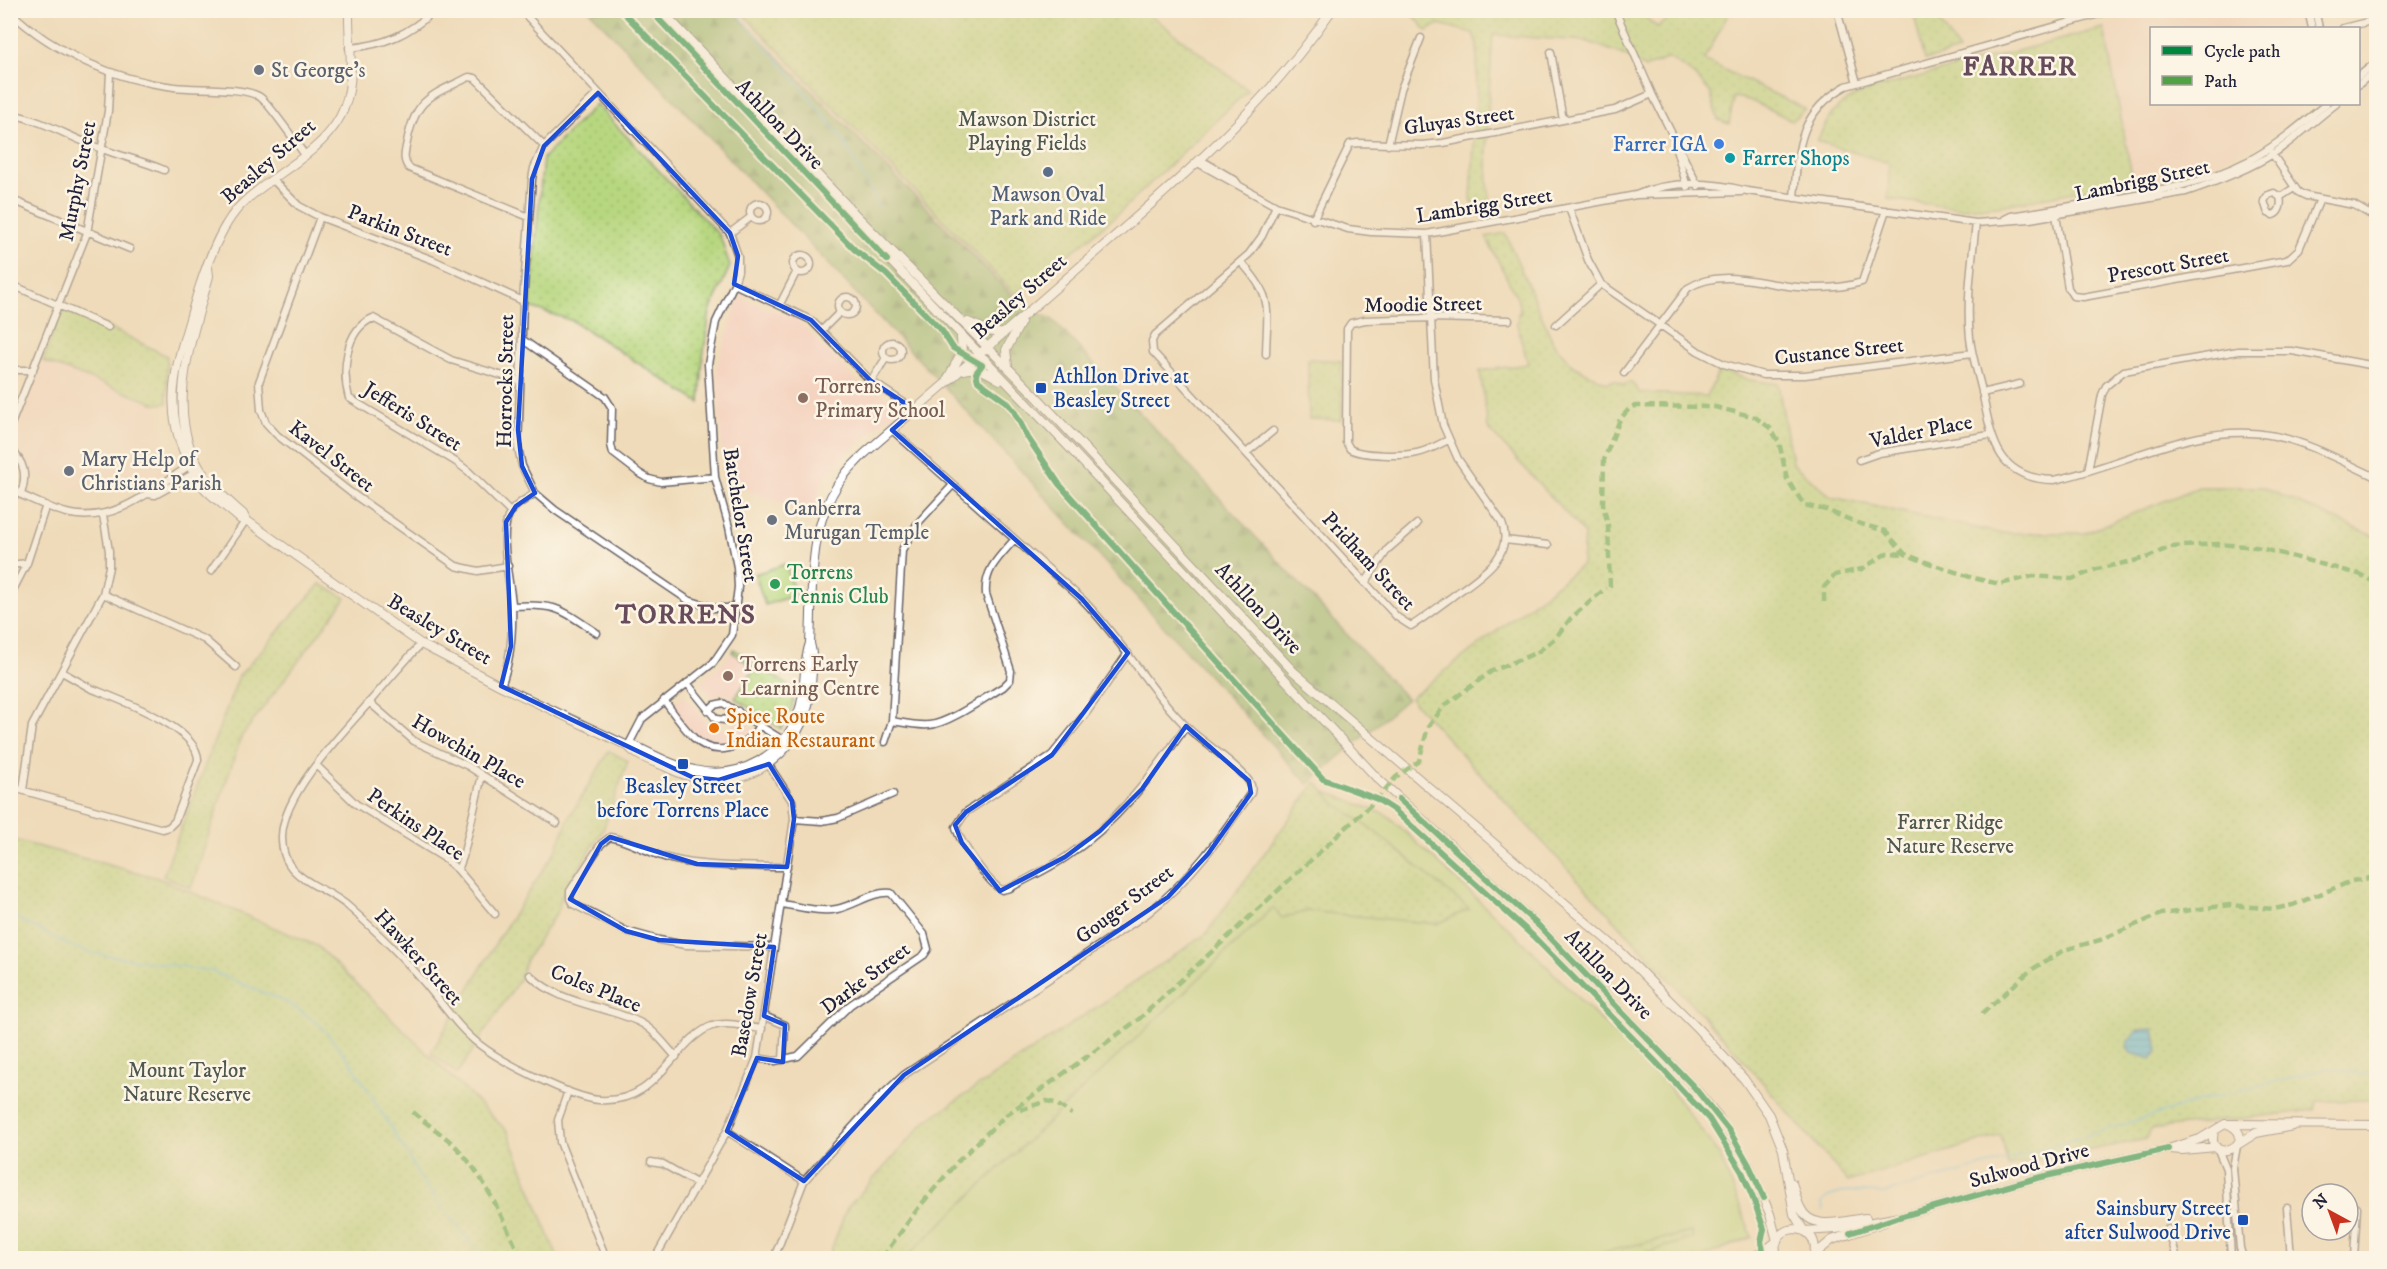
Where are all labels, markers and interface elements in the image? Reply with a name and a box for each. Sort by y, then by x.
legend [2150,27,2360,105]
text: Cycle path [2204,41,2281,63]
district label: FARRER [1963,50,2077,84]
place label: St George’s [271,58,366,84]
marker: St George’s [252,63,266,77]
text: Path [2204,71,2238,93]
street label: Athllon Drive [730,74,829,176]
street label: Gluyas Street [1402,100,1516,142]
park label: Mawson District Playing Fields [958,107,1096,157]
street label: Beasley Street [216,113,322,210]
street label: Murphy Street [54,118,102,244]
place label: Farrer IGA [1613,132,1708,158]
marker: Farrer IGA [1712,137,1726,151]
place label: Farrer Shops [1742,146,1850,172]
marker: Farrer Shops [1723,151,1737,165]
street label: Lambrigg Street [2072,154,2212,208]
marker: Mawson Oval Park and Ride [1041,165,1055,179]
place label: Mawson Oval Park and Ride [989,182,1107,232]
street label: Lambrigg Street [1414,182,1554,230]
street label: Parkin Street [344,199,456,263]
street label: Prescott Street [2106,242,2231,289]
street label: Beasley Street [967,248,1073,345]
street label: Moodie Street [1364,291,1483,319]
street label: Horrocks Street [492,314,520,448]
street label: Custance Street [1773,332,1905,372]
place label: Athllon Drive at Beasley Street [1053,364,1190,414]
place label: Torrens Primary School [815,374,946,424]
street label: Jefferis Street [357,375,467,458]
marker: Athllon Drive at Beasley Street [1034,381,1048,395]
marker: Torrens Primary School [796,391,810,405]
street label: Valder Place [1867,409,1975,455]
street label: Kavel Street [283,415,380,499]
street label: Batchelor Street [717,446,764,585]
place label: Mary Help of Christians Parish [81,447,222,497]
marker: Mary Help of Christians Parish [62,464,76,478]
place label: Canberra Murugan Temple [784,496,930,546]
street label: Pridham Street [1316,507,1421,617]
marker: Canberra Murugan Temple [765,513,779,527]
street label: Athllon Drive [1209,557,1308,660]
place label: Torrens Tennis Club [787,560,889,610]
marker: Torrens Tennis Club [768,577,782,591]
street label: Beasley Street [383,589,497,671]
district label: TORRENS [615,598,756,632]
place label: Torrens Early Learning Centre [740,652,880,702]
marker: Torrens Early Learning Centre [721,669,735,683]
place label: Spice Route Indian Restaurant [726,704,876,754]
street label: Howchin Place [407,709,530,795]
marker: Spice Route Indian Restaurant [707,721,721,735]
marker: Beasley Street before Torrens Place [676,757,690,771]
place label: Beasley Street before Torrens Place [597,774,769,824]
street label: Perkins Place [362,783,469,867]
park label: Farrer Ridge Nature Reserve [1886,810,2014,860]
street label: Gouger Street [1070,859,1179,950]
street label: Hawker Street [368,904,468,1011]
street label: Athllon Drive [1559,924,1658,1026]
street label: Basedow Street [726,931,774,1060]
street label: Darke Street [816,937,916,1021]
street label: Coles Place [546,959,645,1019]
park label: Mount Taylor Nature Reserve [123,1058,251,1108]
street label: Sulwood Drive [1967,1137,2092,1194]
north arrow [2300,1182,2360,1242]
text: N [2309,1190,2332,1213]
place label: Sainsbury Street after Sulwood Drive [2065,1196,2231,1246]
marker: Sainsbury Street after Sulwood Drive [2236,1213,2250,1227]

